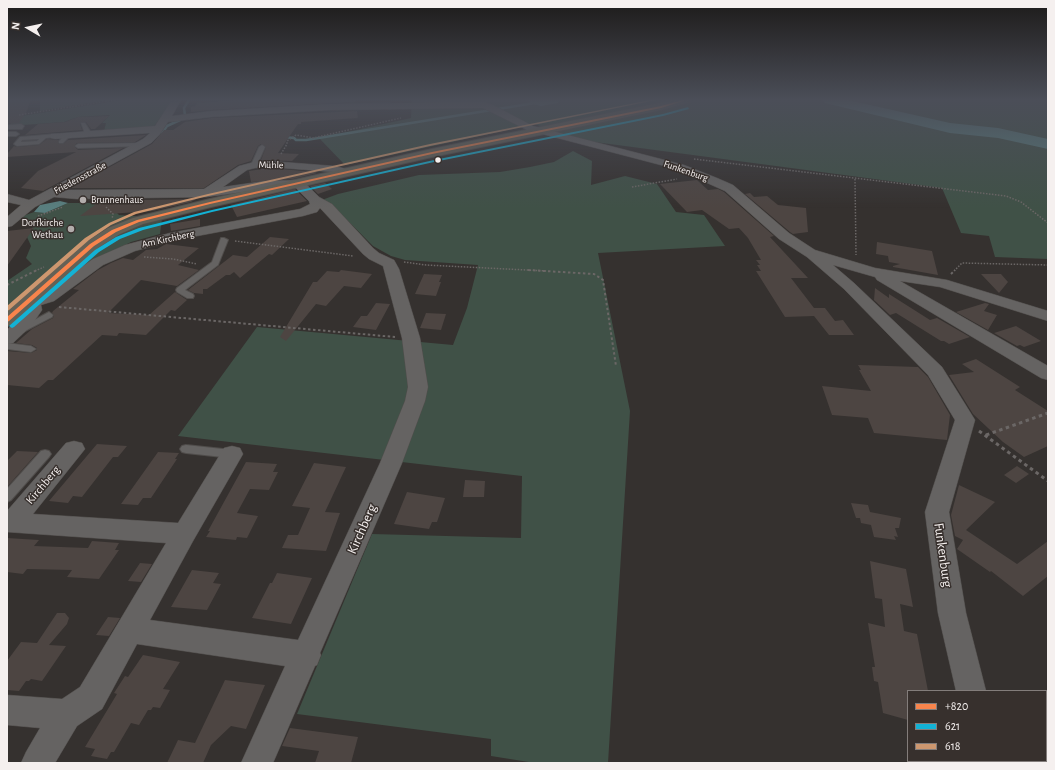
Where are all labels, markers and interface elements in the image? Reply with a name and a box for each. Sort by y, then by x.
north arrow [8,8,48,48]
text: N [10,21,22,31]
unlabelled marker [433,155,443,165]
street label: Funkenburg [662,158,710,184]
street label: Friedensstraße [52,159,108,197]
street label: Mühle [258,159,284,171]
place label: Brunnenhaus [91,194,143,206]
marker: Brunnenhaus [78,195,88,205]
place label: Dorfkirche Wethau [21,217,63,240]
marker: Dorfkirche Wethau [66,224,76,234]
street label: Am Kirchberg [141,228,195,250]
street label: Kirchberg [23,463,63,507]
street label: Kirchberg [344,501,380,557]
street label: Funkenburg [930,522,956,588]
legend [907,690,1047,762]
text: +820 [945,700,968,712]
text: 621 [945,720,960,732]
text: 618 [945,740,960,752]

